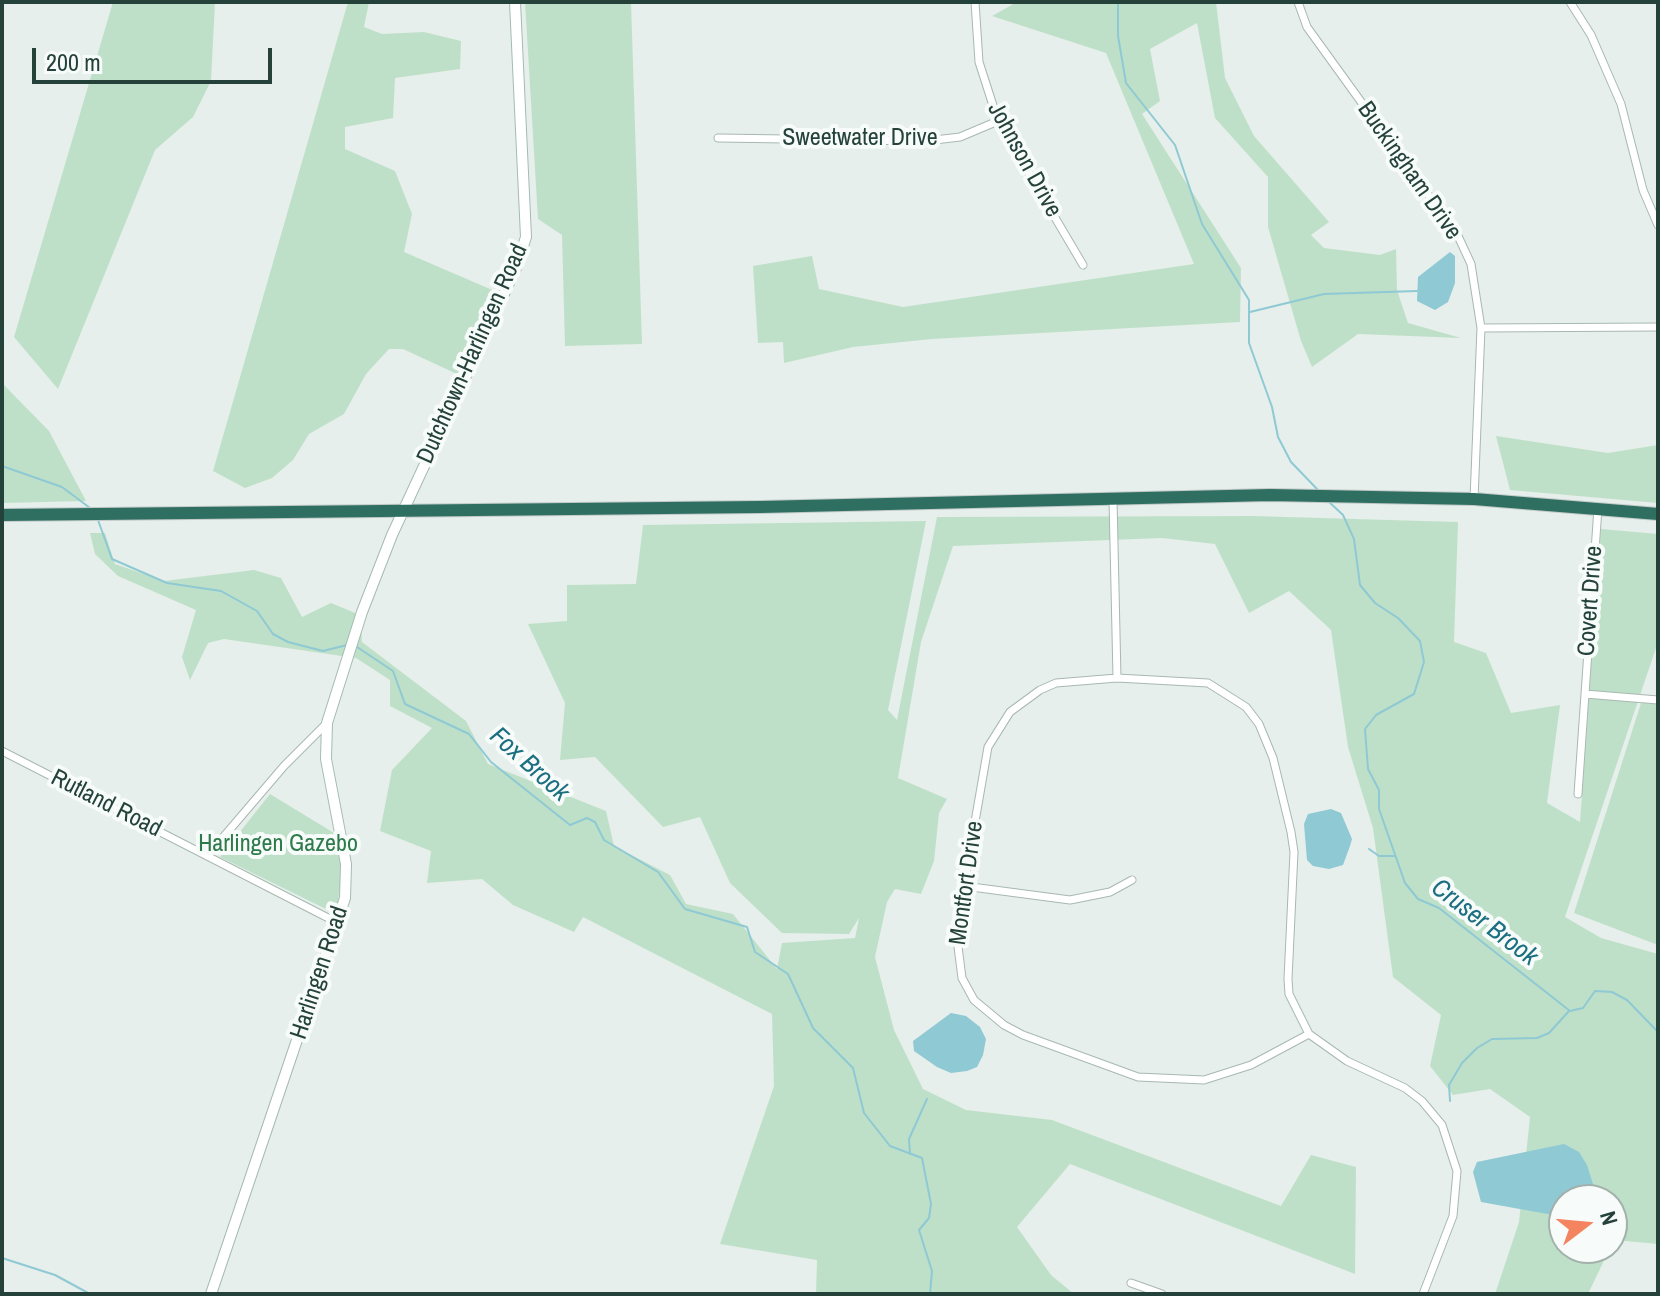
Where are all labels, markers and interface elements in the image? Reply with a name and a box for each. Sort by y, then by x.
scale bar [36,32,276,82]
text: 200 m [46,46,101,78]
street label: Buckingham Drive [1351,96,1467,246]
street label: Johnson Drive [981,98,1067,222]
street label: Sweetwater Drive [782,125,938,153]
street label: Dutchtown-Harlingen Road [412,240,534,468]
street label: Covert Drive [1573,545,1609,657]
water label: Fox Brook [483,721,575,809]
street label: Rutland Road [46,764,166,844]
street label: Montfort Drive [944,819,990,947]
park label: Harlingen Gazebo [198,831,358,859]
water label: Cruser Brook [1424,873,1544,973]
street label: Harlingen Road [285,903,355,1043]
north arrow [1548,1184,1628,1264]
text: N [1593,1208,1625,1228]

